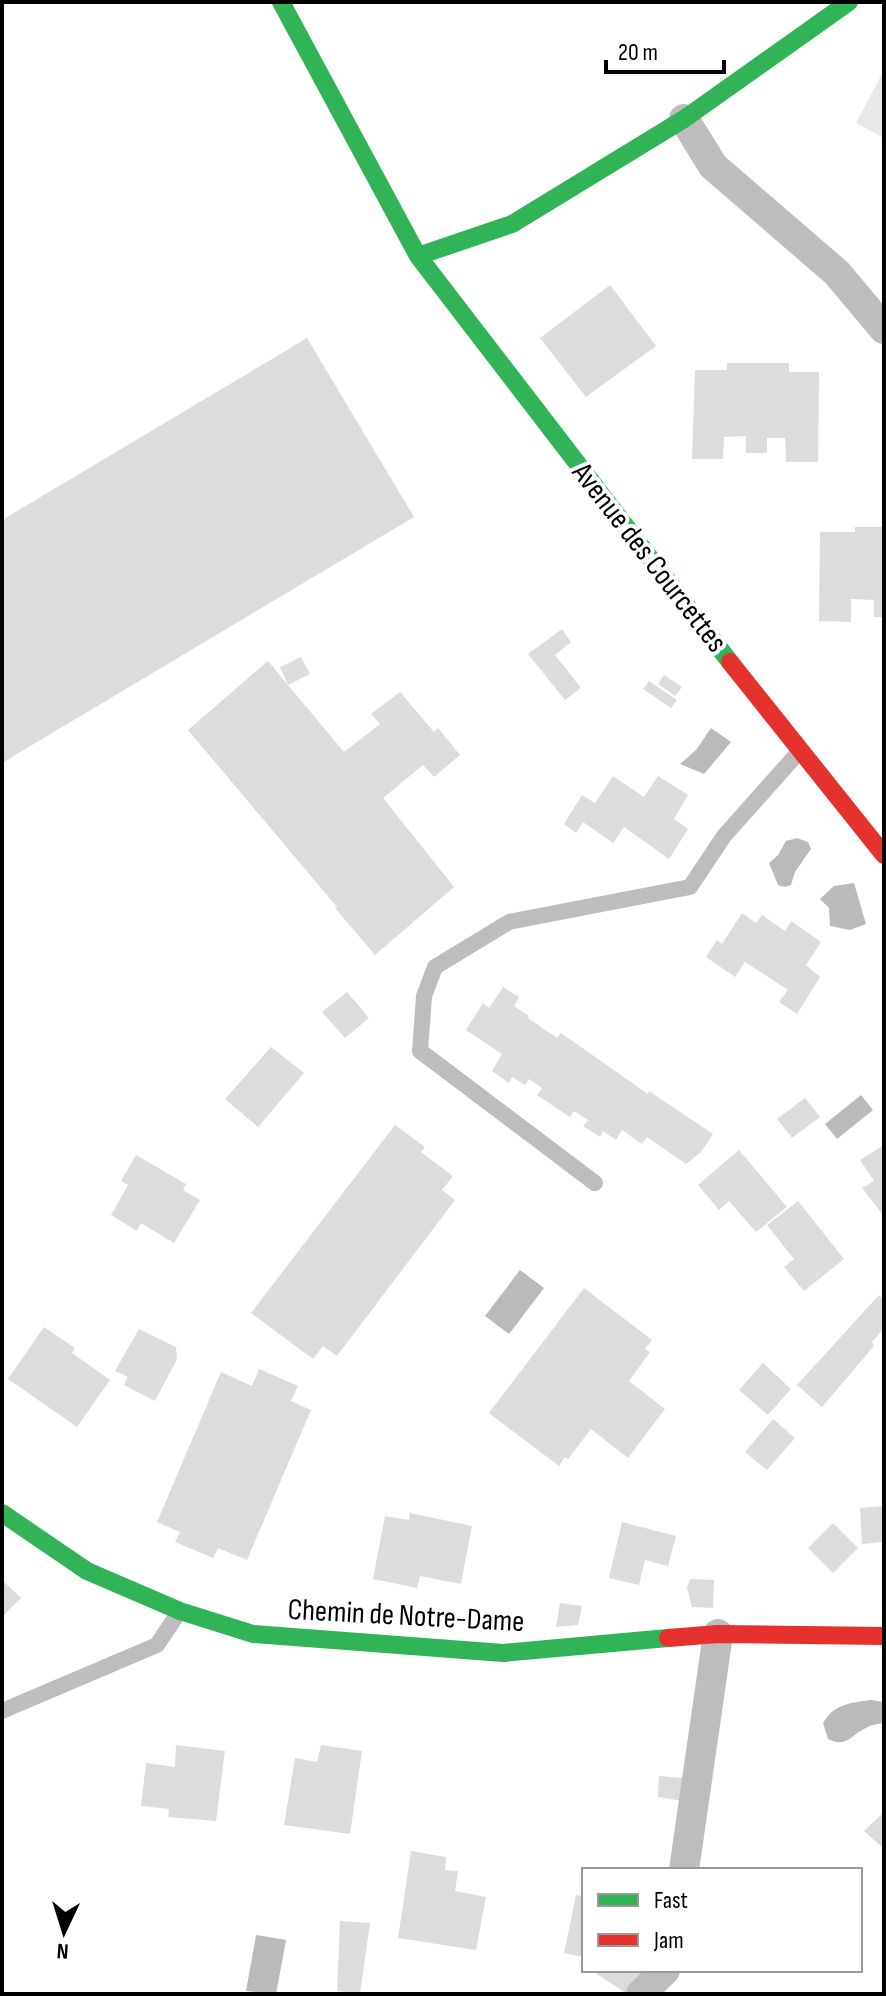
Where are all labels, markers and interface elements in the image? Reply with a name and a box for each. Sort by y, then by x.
scale bar [606,24,724,74]
text: 20 m [618,38,658,67]
street label: Avenue des Courcettes [564,455,734,659]
street label: Chemin de Notre-Dame [287,1592,525,1640]
legend [582,1868,862,1972]
text: Fast [654,1886,688,1915]
north arrow [24,1892,104,1972]
text: Jam [653,1926,684,1955]
text: N [56,1937,70,1964]

